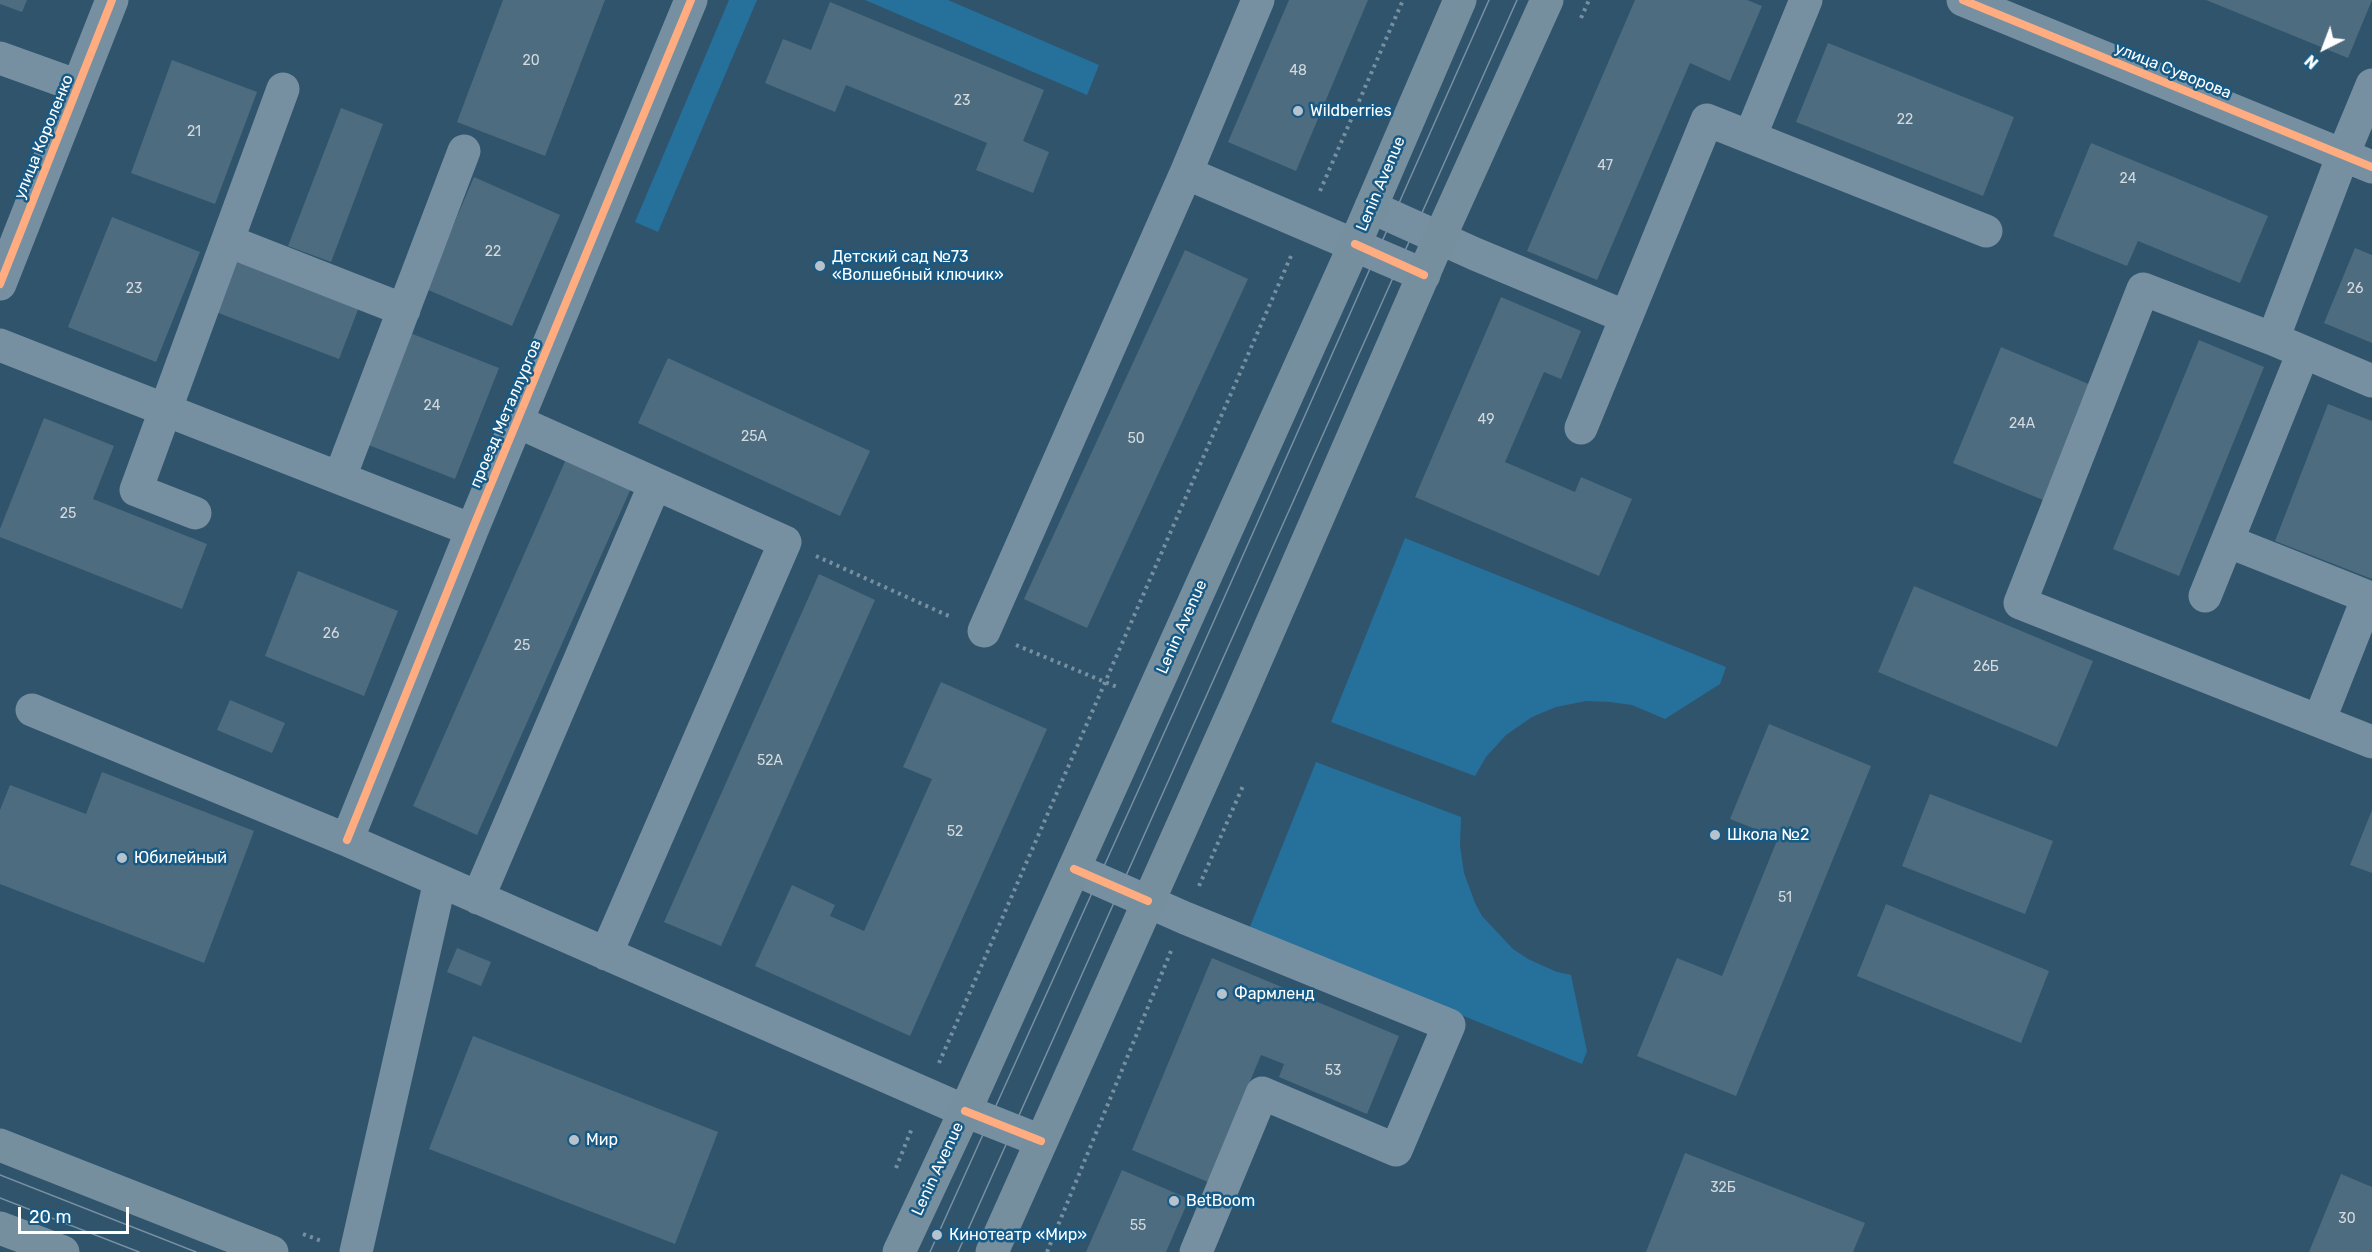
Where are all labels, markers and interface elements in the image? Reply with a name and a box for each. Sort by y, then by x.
north arrow [2294,18,2354,78]
street label: улица Суворова [2112,39,2234,103]
text: N [2301,51,2322,73]
house number: 20 [522,53,540,69]
house number: 48 [1289,63,1307,79]
street label: улица Короленко [10,72,78,202]
house number: 23 [954,93,970,109]
place label: Wildberries [1310,101,1392,121]
marker: Wildberries [1291,104,1305,118]
house number: 22 [1897,112,1913,128]
house number: 21 [187,124,201,140]
street label: Lenin Avenue [1352,134,1410,234]
house number: 47 [1597,158,1613,174]
house number: 24 [2120,171,2136,187]
house number: 22 [485,244,501,260]
place label: Детский сад №73 «Волшебный ключик» [832,247,1004,285]
marker: Детский сад №73 «Волшебный ключик» [813,259,827,273]
house number: 23 [126,281,142,297]
house number: 26 [2347,281,2363,297]
street label: проезд Металлургов [466,337,546,491]
house number: 24 [424,398,440,414]
house number: 49 [1478,412,1494,428]
house number: 24А [2009,416,2035,432]
house number: 25А [741,429,767,445]
house number: 50 [1127,431,1145,447]
house number: 25 [60,506,76,522]
street label: Lenin Avenue [1153,577,1211,677]
house number: 26 [323,626,339,642]
house number: 25 [514,638,530,654]
house number: 26Б [1973,659,1999,675]
house number: 52А [757,753,783,769]
house number: 52 [947,824,963,840]
place label: Школа №2 [1727,825,1809,845]
marker: Школа №2 [1708,828,1722,842]
place label: Юбилейный [134,848,227,868]
marker: Юбилейный [115,851,129,865]
house number: 51 [1778,890,1792,906]
place label: Фармленд [1234,984,1315,1004]
marker: Фармленд [1215,987,1229,1001]
house number: 53 [1325,1063,1341,1079]
street label: Lenin Avenue [908,1119,968,1219]
place label: Мир [586,1130,618,1150]
marker: Мир [567,1133,581,1147]
house number: 32Б [1710,1180,1736,1196]
place label: BetBoom [1186,1191,1255,1211]
marker: BetBoom [1167,1194,1181,1208]
scale bar [21,1195,132,1233]
text: 20 m [29,1206,71,1228]
house number: 30 [2338,1211,2356,1227]
house number: 55 [1130,1218,1146,1234]
place label: Кинотеатр «Мир» [949,1225,1087,1245]
marker: Кинотеатр «Мир» [930,1228,944,1242]

